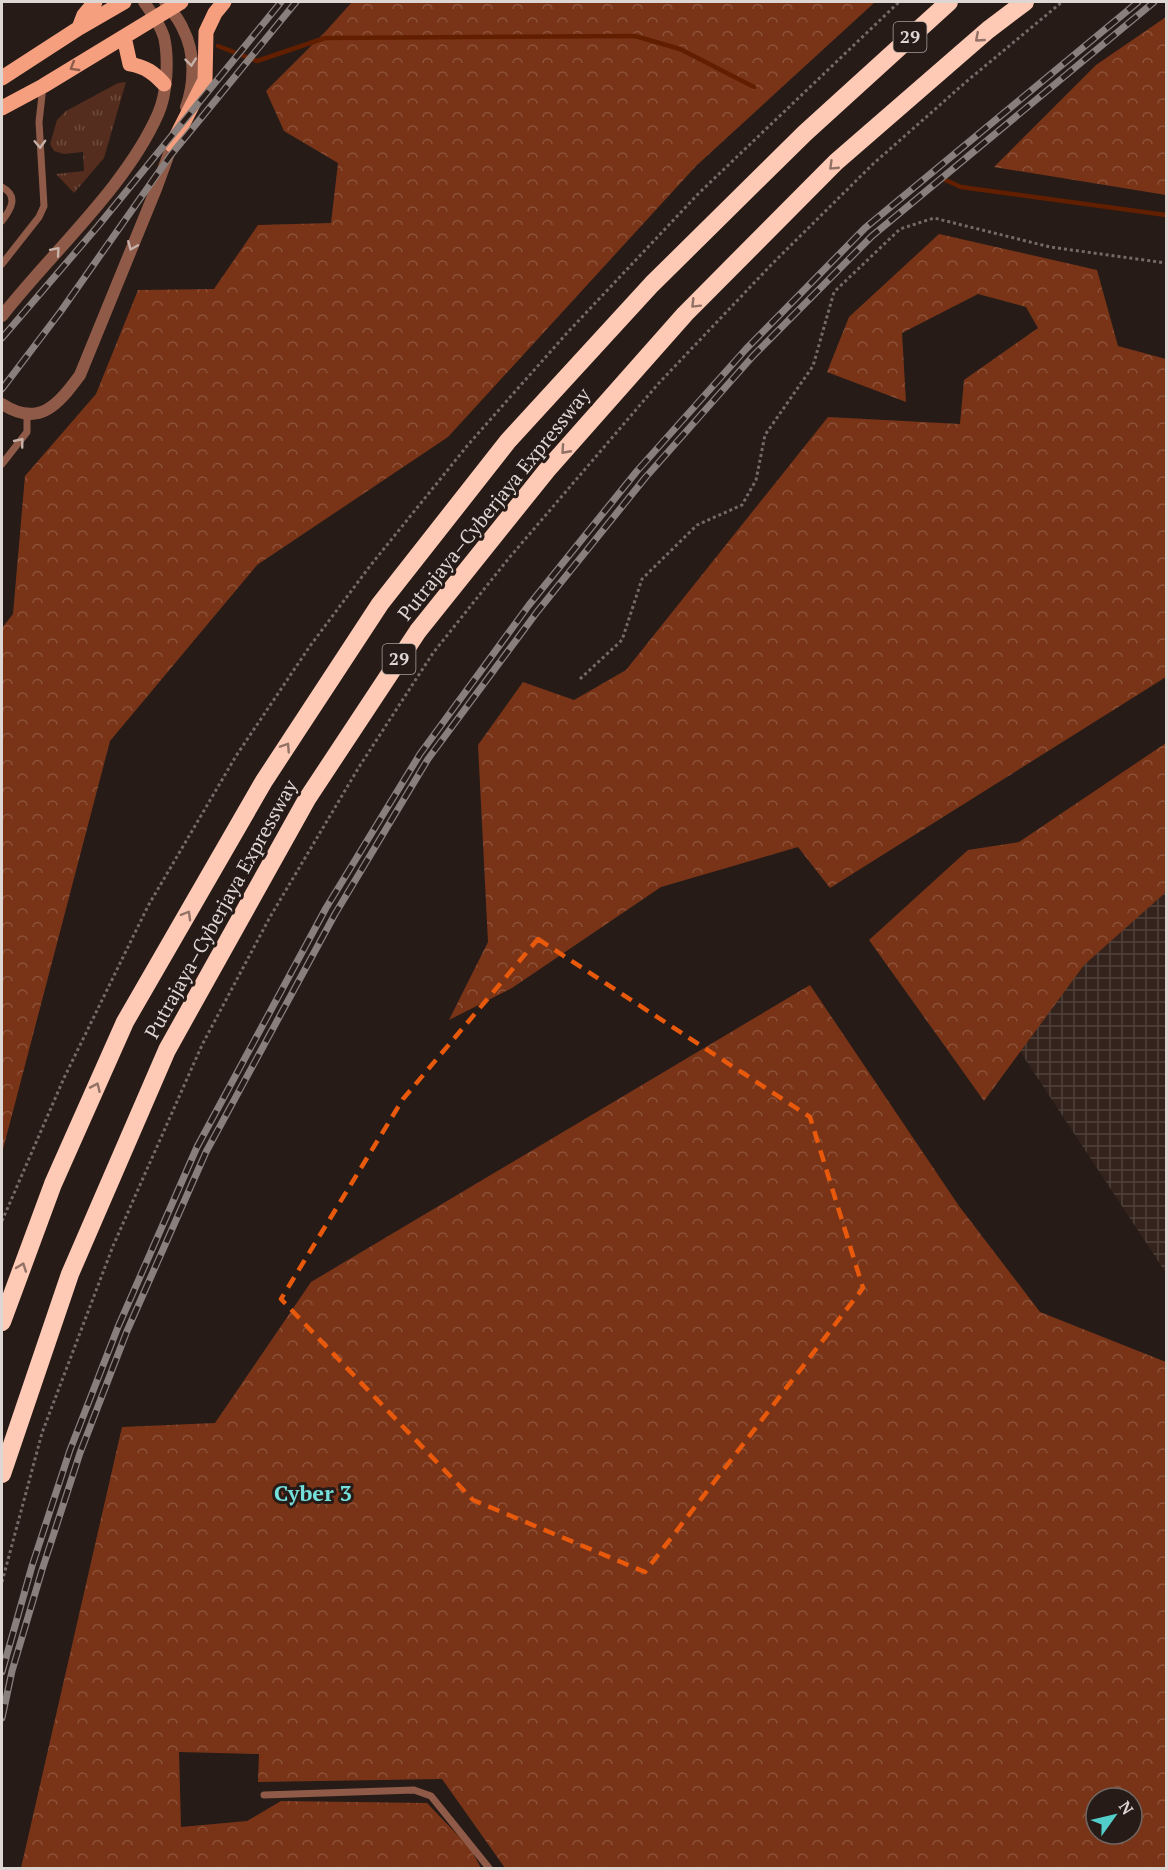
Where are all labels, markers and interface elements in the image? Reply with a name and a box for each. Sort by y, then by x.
road number: 29 [894,22,926,52]
one-way arrow [975,31,986,42]
one-way arrow [184,57,197,66]
one-way arrow [70,60,80,72]
one-way arrow [33,140,46,149]
one-way arrow [829,159,840,170]
one-way arrow [127,240,139,251]
one-way arrow [49,247,60,258]
one-way arrow [691,297,702,308]
street label: Putrajaya–Cyberjaya Expressway [391,381,597,626]
one-way arrow [12,437,23,448]
one-way arrow [561,443,572,454]
road number: 29 [382,644,416,674]
one-way arrow [279,743,291,753]
street label: Putrajaya–Cyberjaya Expressway [138,774,304,1043]
one-way arrow [180,910,191,921]
one-way arrow [89,1082,101,1093]
one-way arrow [15,1262,27,1273]
district label: Cyber 3 [274,1478,352,1507]
north arrow [1084,1786,1144,1846]
text: N [1114,1796,1139,1819]

